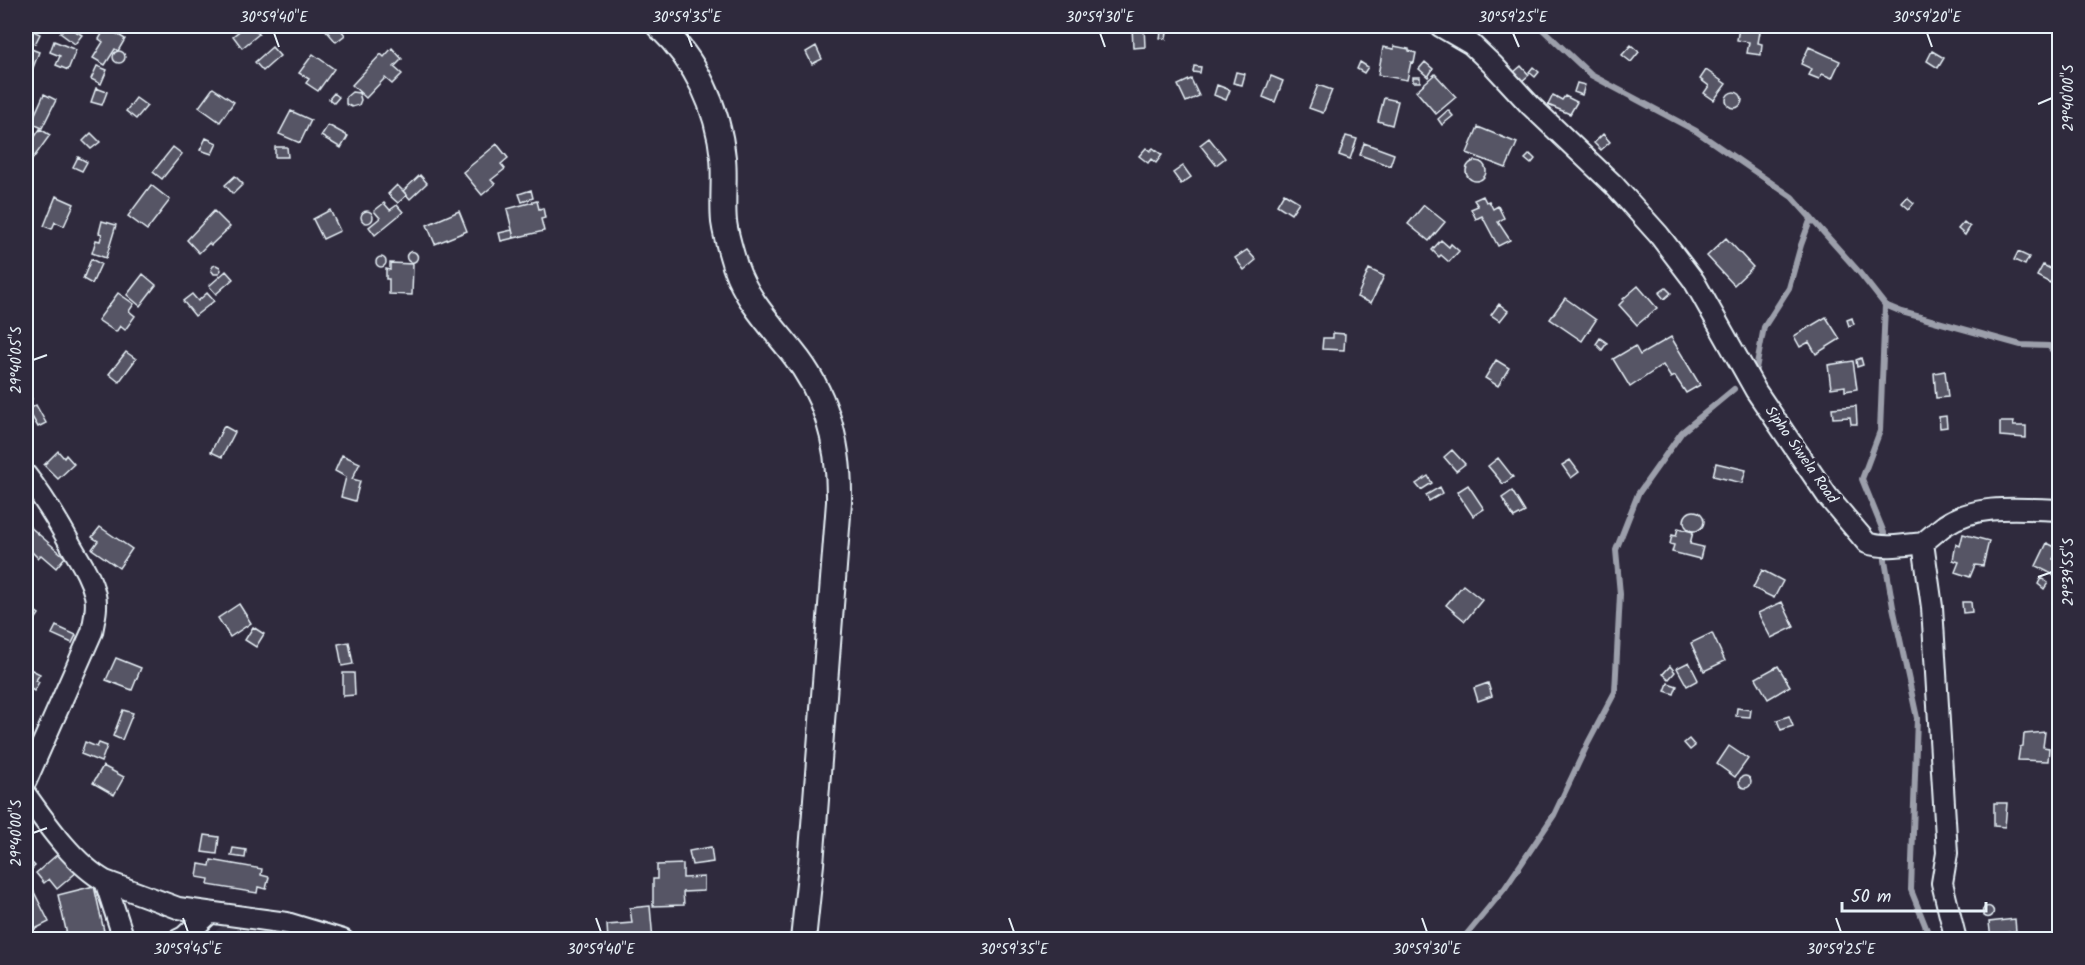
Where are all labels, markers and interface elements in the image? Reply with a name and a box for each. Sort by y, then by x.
text: 30°59'40"E [240,6,309,30]
text: 30°59'35"E [652,6,723,30]
text: 30°59'30"E [1066,6,1135,30]
text: 30°59'25"E [1478,6,1549,30]
text: 30°59'20"E [1893,6,1963,30]
text: 29°40'00"S [2057,64,2081,132]
text: 29°40'05"S [5,326,29,394]
street label: Sipho Siwela Road [1758,401,1844,509]
text: 29°39'55"S [2057,538,2081,606]
text: 29°40'00"S [5,799,29,867]
scale bar [1842,875,1986,913]
text: 50 m [1851,883,1891,912]
text: 30°59'45"E [154,938,224,962]
text: 30°59'40"E [567,938,636,962]
text: 30°59'35"E [979,938,1050,962]
text: 30°59'30"E [1393,938,1462,962]
text: 30°59'25"E [1806,938,1877,962]

